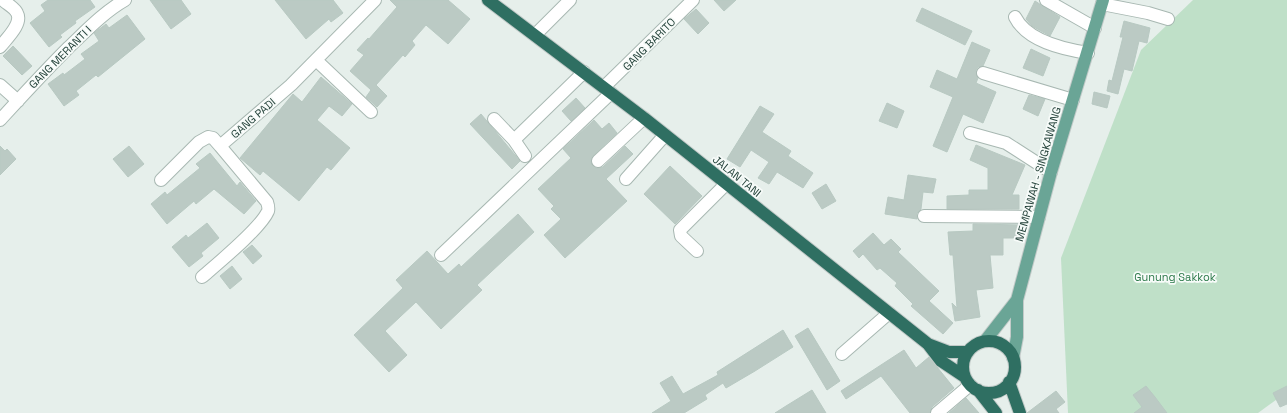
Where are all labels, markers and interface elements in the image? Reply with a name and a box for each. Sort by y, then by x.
street label: GANG BARITO [620,15,678,73]
street label: GANG MERANTI I [26,23,94,91]
street label: GANG PADI [228,95,278,141]
street label: MEMPAWAH - SINGKAWANG [1012,105,1064,243]
street label: JALAN TANI [710,152,764,200]
park label: Gunung Sakkok [1134,270,1216,284]

